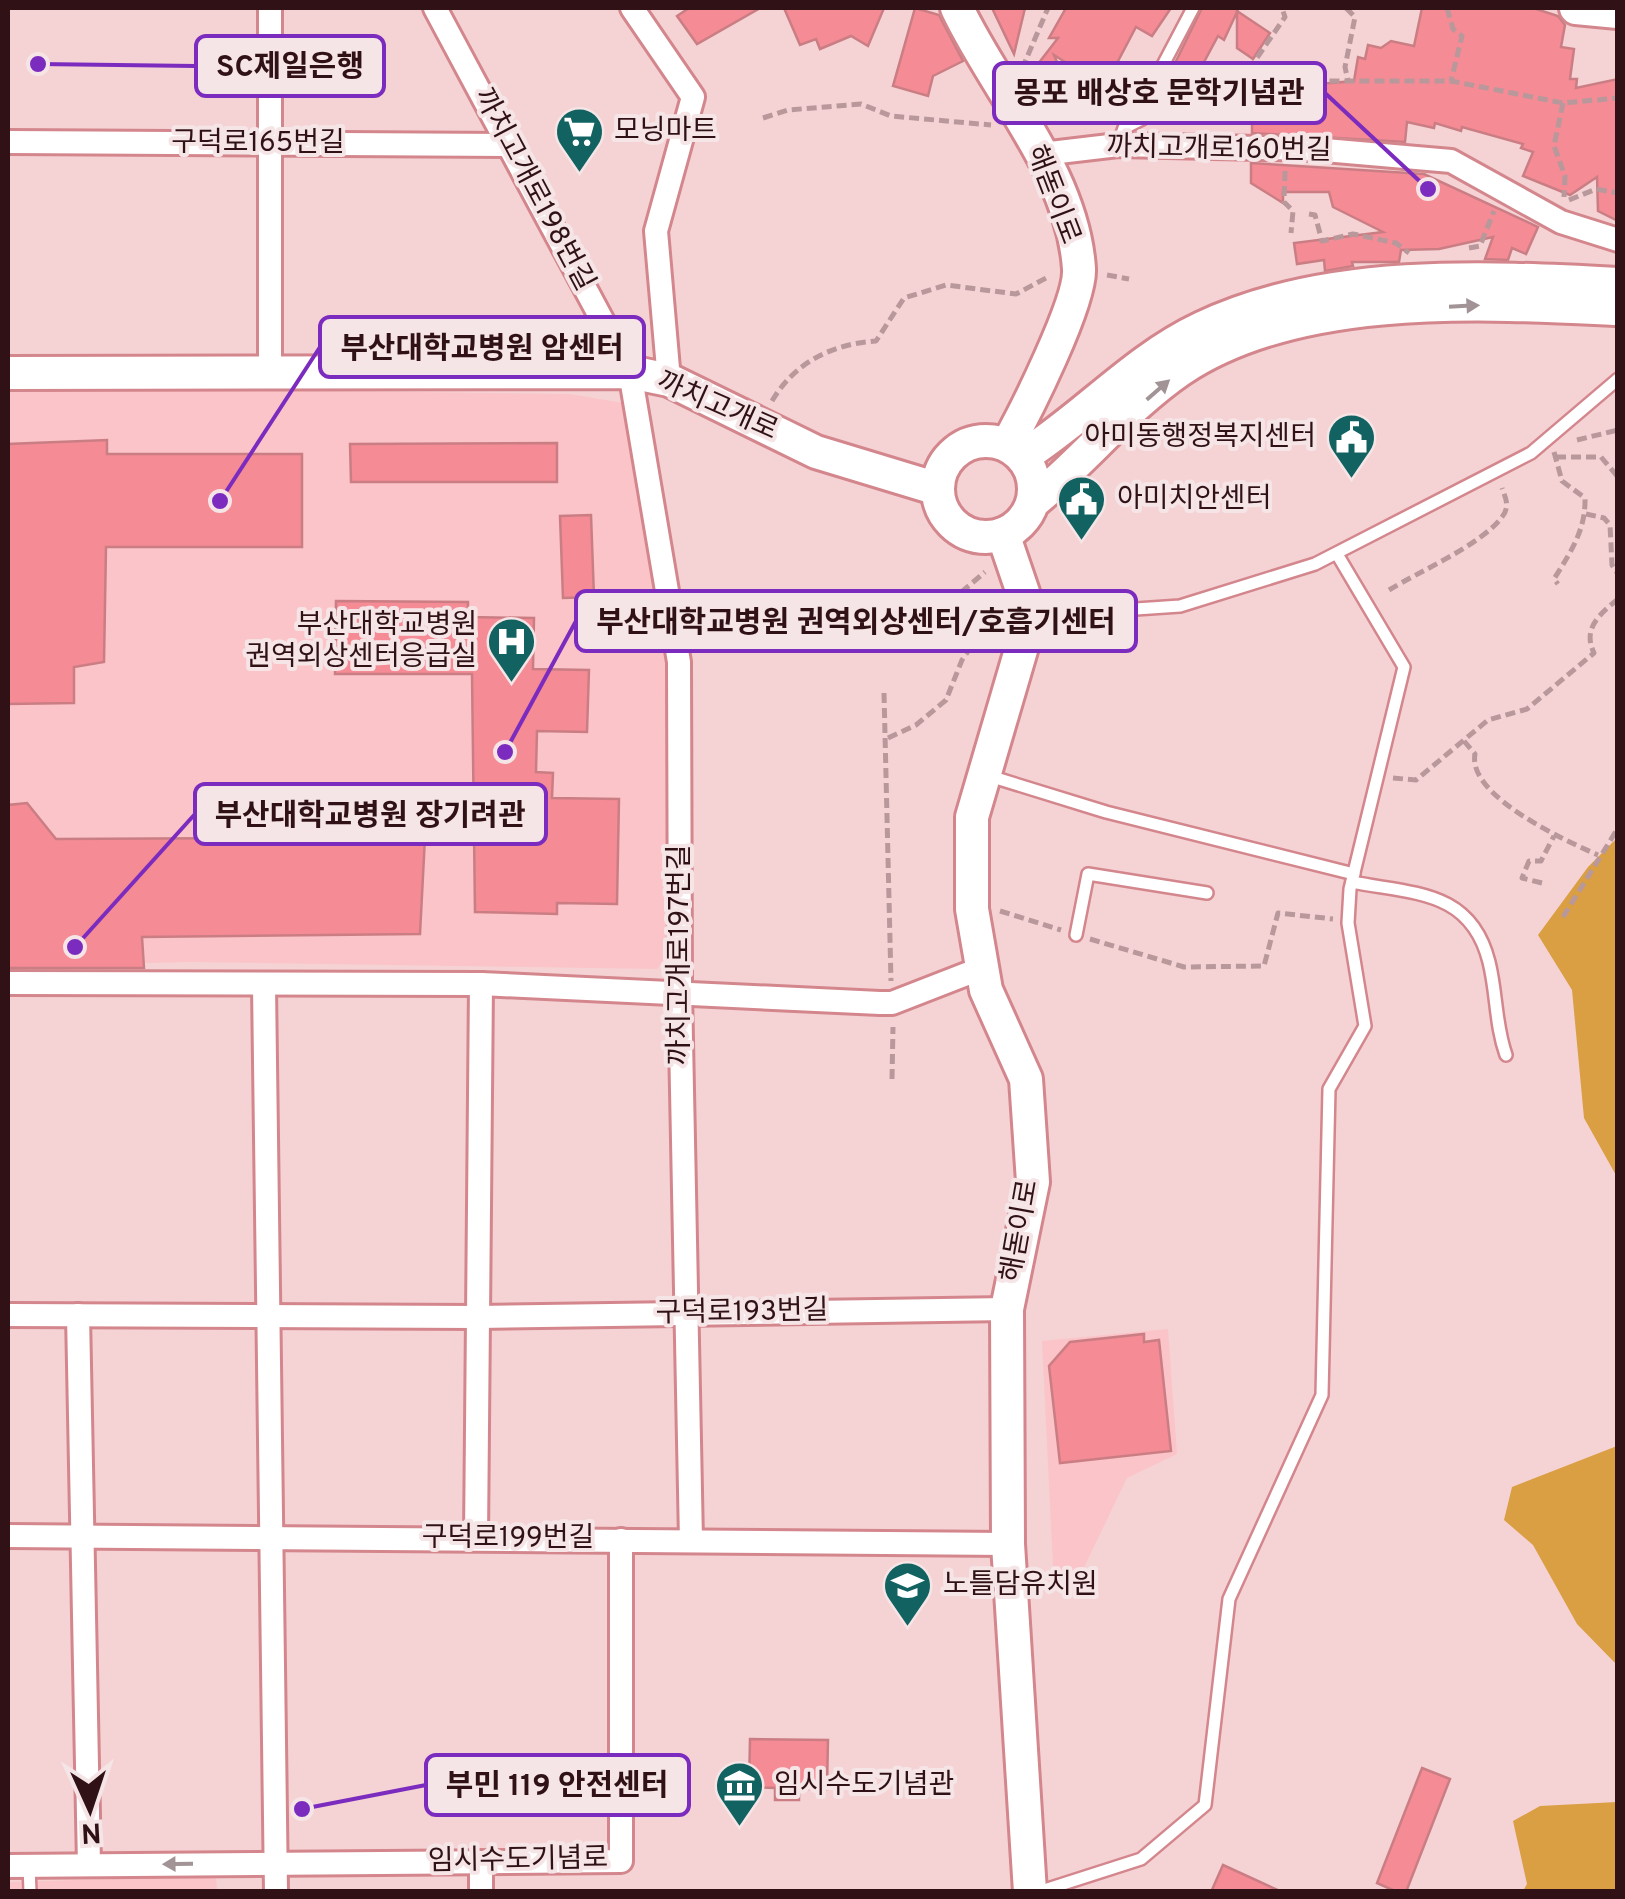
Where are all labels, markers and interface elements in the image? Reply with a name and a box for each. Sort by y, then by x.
callout: SC제일은행 [196,36,384,96]
text: SC제일은행 [216,50,364,87]
callout: 몽포 배상호 문학기념관 [994,63,1325,123]
text: 몽포 배상호 문학기념관 [1014,77,1305,114]
street label: 까치고개로198번길 [464,82,602,298]
supermarket icon: 모닝마트 [553,106,605,174]
place label: 모닝마트 [614,114,717,150]
street label: 구덕로165번길 [171,126,345,162]
street label: 까치고개로160번길 [1106,130,1332,170]
street label: 해돋이로 [1017,140,1087,250]
one-way arrow [1448,298,1480,314]
callout: 부산대학교병원 암센터 [320,317,644,377]
text: 부산대학교병원 암센터 [340,332,624,369]
street label: 까치고개로 [651,364,783,450]
one-way arrow [1145,380,1170,402]
public building icon: 아미동행정복지센터 [1325,412,1377,480]
place label: 아미동행정복지센터 [1084,420,1316,456]
public building icon: 아미치안센터 [1056,474,1108,542]
place label: 아미치안센터 [1117,482,1272,518]
callout: 부산대학교병원 권역외상센터/호흡기센터 [576,591,1136,651]
text: 부산대학교병원 권역외상센터/호흡기센터 [596,606,1116,643]
place label: 부산대학교병원 권역외상센터응급실 [245,608,477,676]
hospital icon: 부산대학교병원 권역외상센터응급실 [486,616,538,684]
callout: 부산대학교병원 장기려관 [195,784,546,844]
text: 부산대학교병원 장기려관 [214,799,526,836]
street label: 까치고개로197번길 [663,844,699,1066]
street label: 해돋이로 [994,1177,1048,1285]
street label: 구덕로193번길 [655,1293,829,1333]
street label: 구덕로199번길 [422,1521,594,1557]
school or university icon: 노틀담유치원 [882,1560,934,1628]
place label: 노틀담유치원 [943,1568,1098,1604]
callout: 부민 119 안전센터 [426,1755,689,1815]
north arrow [40,1759,140,1859]
museum icon: 임시수도기념관 [713,1760,765,1828]
place label: 임시수도기념관 [774,1768,954,1804]
text: 부민 119 안전센터 [445,1769,669,1806]
text: N [80,1812,102,1849]
street label: 임시수도기념로 [428,1841,608,1881]
one-way arrow [161,1857,193,1873]

